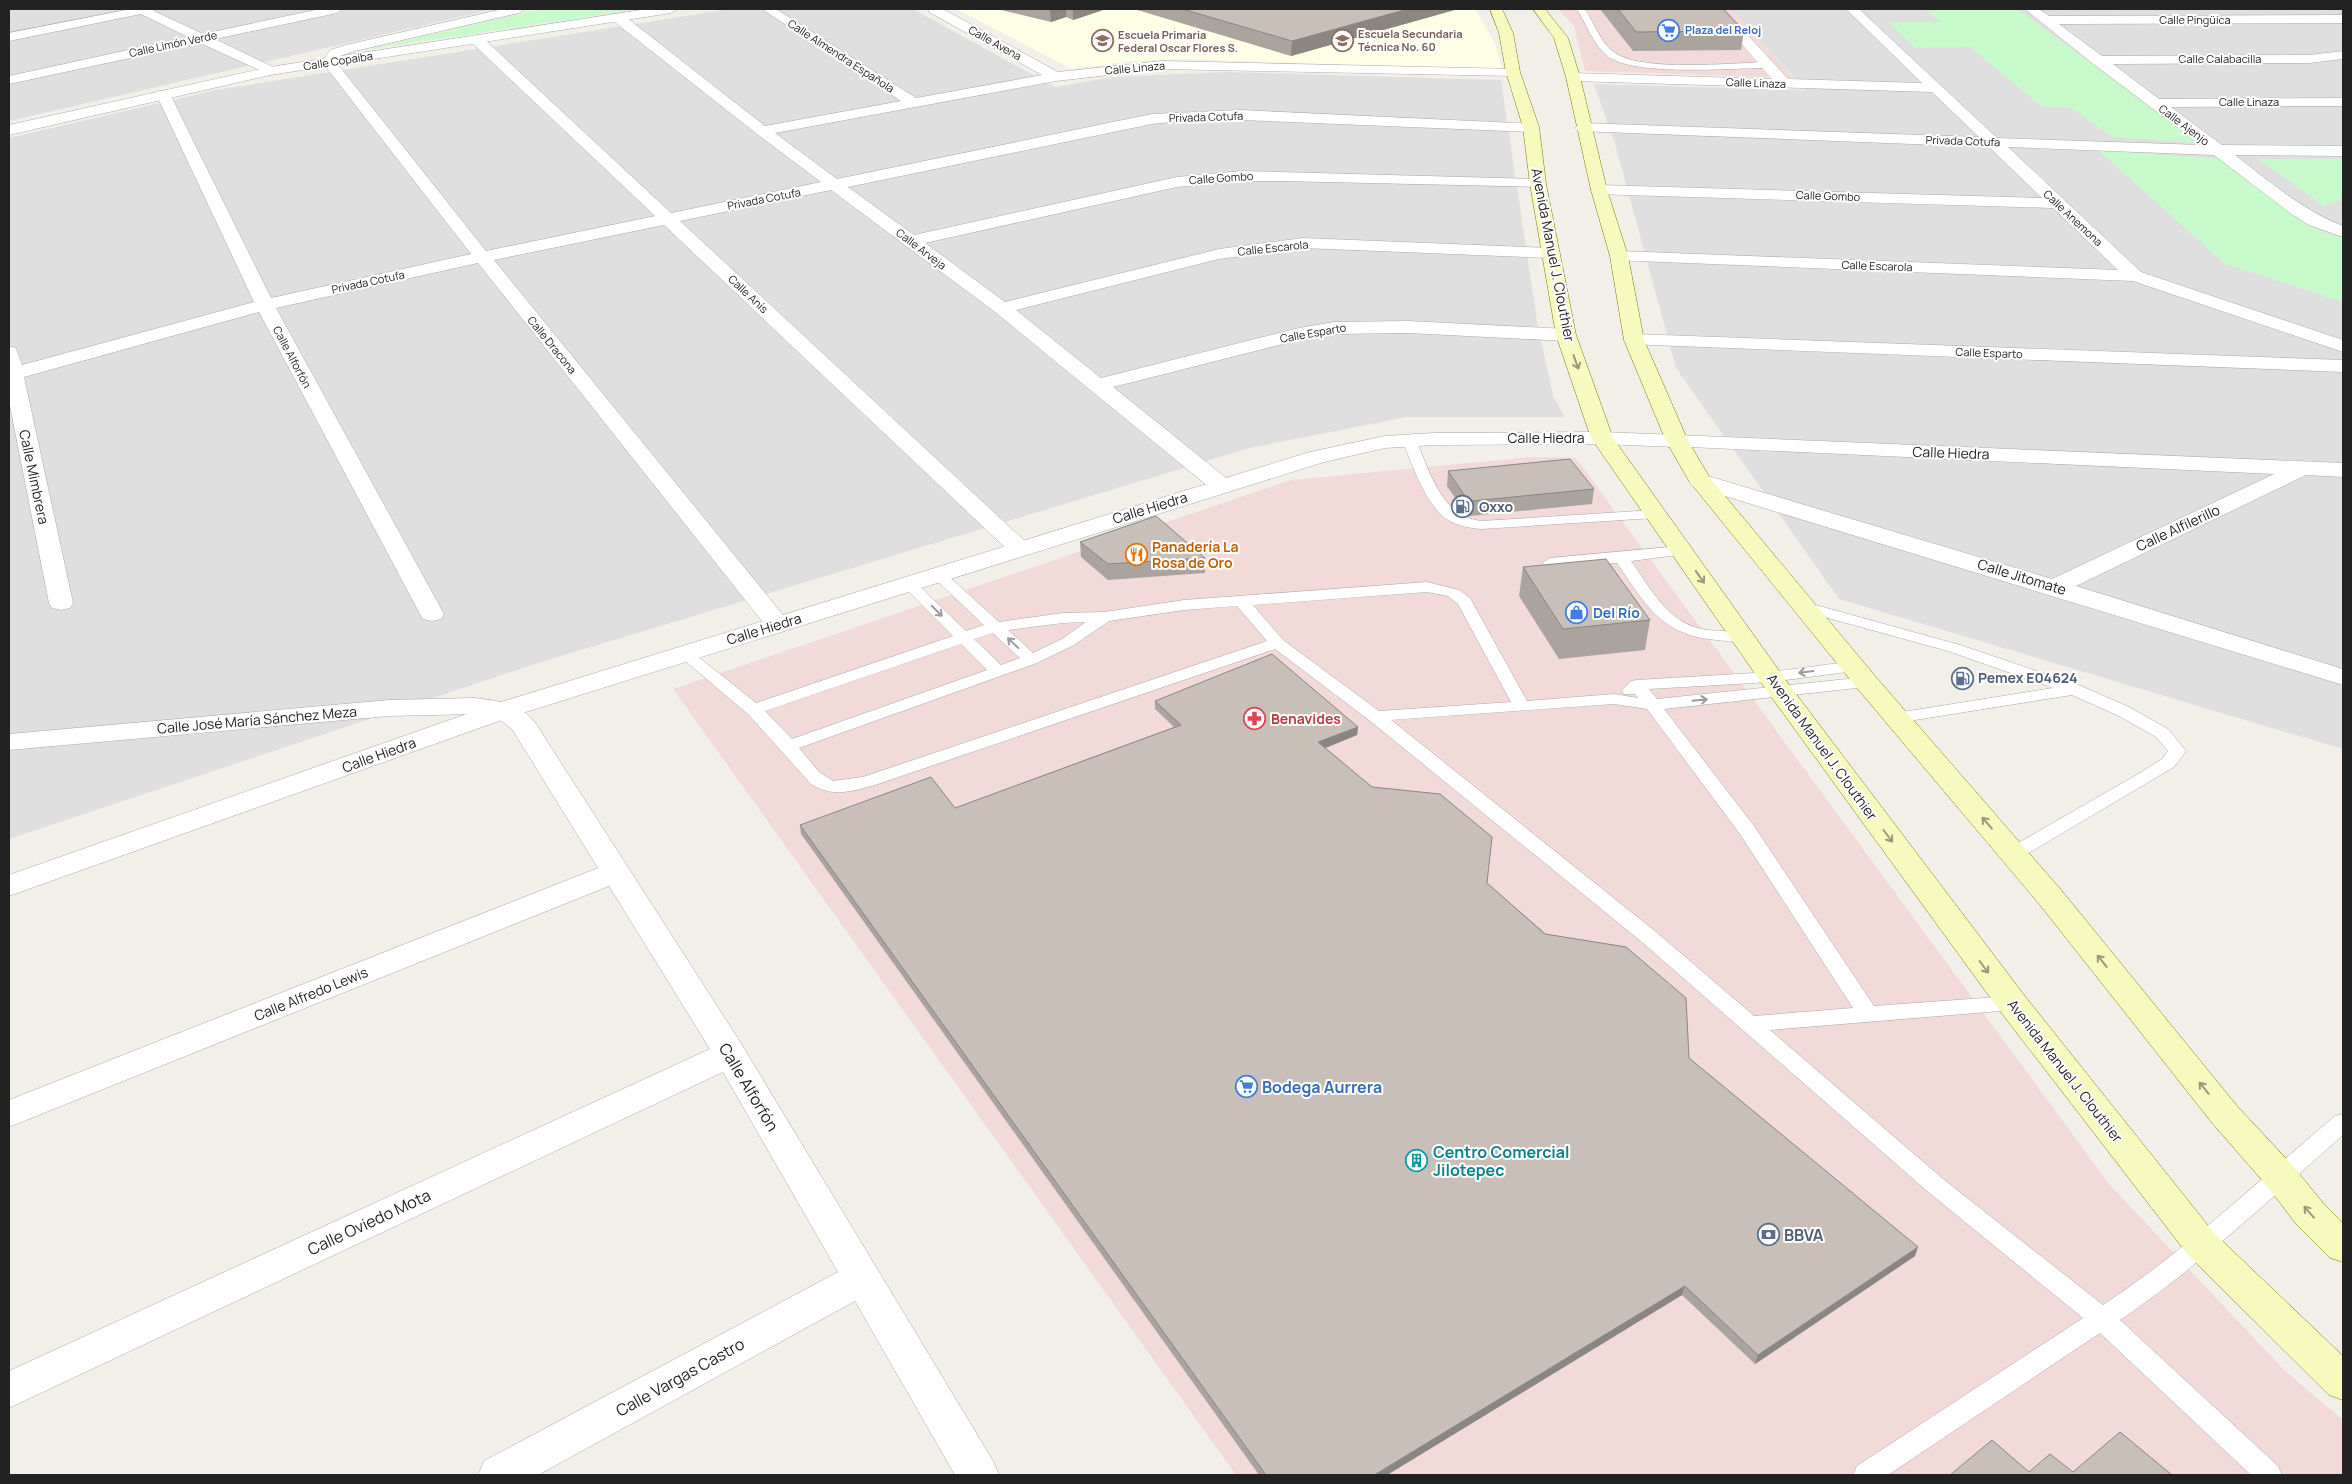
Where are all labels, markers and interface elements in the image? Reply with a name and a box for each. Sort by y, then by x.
street label: Calle Pingüica [2159,12,2231,27]
street label: Calle Almendra Española [785,15,897,96]
supermarket icon: Plaza del Reloj [1657,18,1681,42]
street label: Calle Avena [966,22,1024,63]
place label: Plaza del Reloj [1685,22,1761,37]
place label: Escuela Secundaria Técnica No. 60 [1358,26,1463,54]
street label: Calle Limón Verde [127,27,219,60]
place label: Escuela Primaria Federal Oscar Flores S. [1118,27,1238,55]
school or university icon: Escuela Secundaria Técnica No. 60 [1330,28,1354,52]
school or university icon: Escuela Primaria Federal Oscar Flores S. [1090,29,1114,53]
street label: Calle Copaiba [302,48,374,73]
street label: Calle Calabacilla [2179,51,2261,66]
street label: Calle Linaza [1104,57,1166,78]
street label: Calle Linaza [1726,74,1786,91]
street label: Calle Linaza [2219,94,2279,109]
street label: Calle Ajenjo [2156,101,2213,149]
street label: Privada Cotufa [1168,108,1243,125]
street label: Privada Cotufa [1926,132,2001,149]
street label: Avenida Manuel J. Clouthier [1527,166,1580,343]
street label: Calle Gombo [1188,168,1254,187]
street label: Privada Cotufa [726,184,802,213]
street label: Calle Anemona [2040,186,2106,249]
street label: Calle Gombo [1796,187,1861,204]
street label: Calle Arveja [893,225,950,272]
street label: Calle Escarola [1237,236,1309,259]
street label: Calle Escarola [1841,257,1913,274]
street label: Privada Cotufa [330,266,406,297]
street label: Calle Anís [725,271,772,316]
street label: Calle Dracona [525,313,580,377]
street label: Calle Esparto [1279,319,1348,346]
street label: Calle Alforfón [270,323,315,390]
street label: Calle Esparto [1955,344,2023,361]
one-way arrow [1572,354,1581,370]
street label: Calle Mimbrera [15,428,54,526]
street label: Calle Hiedra [1507,428,1585,447]
street label: Calle Hiedra [1912,442,1990,463]
street label: Calle Hiedra [1110,487,1190,528]
fuel station icon: Oxxo [1451,495,1475,519]
place label: Oxxo [1479,497,1513,516]
street label: Calle Alfilerillo [2133,500,2223,555]
place label: Panadería La Rosa de Oro [1152,537,1239,572]
restaurant icon: Panadería La Rosa de Oro [1124,543,1148,567]
street label: Calle Jitomate [1975,554,2069,599]
one-way arrow [1695,570,1705,584]
shop icon: Del Río [1565,601,1589,625]
place label: Del Río [1593,603,1640,622]
one-way arrow [931,605,943,617]
street label: Calle Hiedra [724,608,804,649]
one-way arrow [1006,637,1019,649]
fuel station icon: Pemex E04624 [1950,666,1974,690]
one-way arrow [1798,668,1814,678]
place label: Pemex E04624 [1978,668,2077,687]
street label: Avenida Manuel J. Clouthier [1763,670,1882,824]
one-way arrow [1692,695,1708,705]
street label: Calle José María Sánchez Meza [156,701,358,738]
pharmacy icon: Benavides [1243,707,1267,731]
place label: Benavides [1271,709,1341,728]
street label: Calle Hiedra [339,732,418,777]
one-way arrow [1981,817,1993,830]
one-way arrow [1882,829,1893,842]
one-way arrow [2097,955,2108,968]
one-way arrow [1979,960,1990,973]
street label: Calle Alfredo Lewis [251,962,371,1025]
street label: Avenida Manuel J. Clouthier [2004,995,2127,1146]
street label: Calle Alforfón [714,1039,784,1135]
supermarket icon: Bodega Aurrera [1234,1075,1258,1099]
place label: Bodega Aurrera [1262,1076,1382,1098]
one-way arrow [2199,1082,2210,1095]
place label: Centro Comercial Jilotepec [1433,1141,1569,1181]
building icon: Centro Comercial Jilotepec [1405,1149,1429,1173]
street label: Calle Oviedo Mota [304,1184,434,1260]
one-way arrow [2304,1206,2315,1219]
bank icon: BBVA [1756,1223,1780,1247]
place label: BBVA [1784,1224,1824,1246]
street label: Calle Vargas Castro [612,1333,748,1421]

